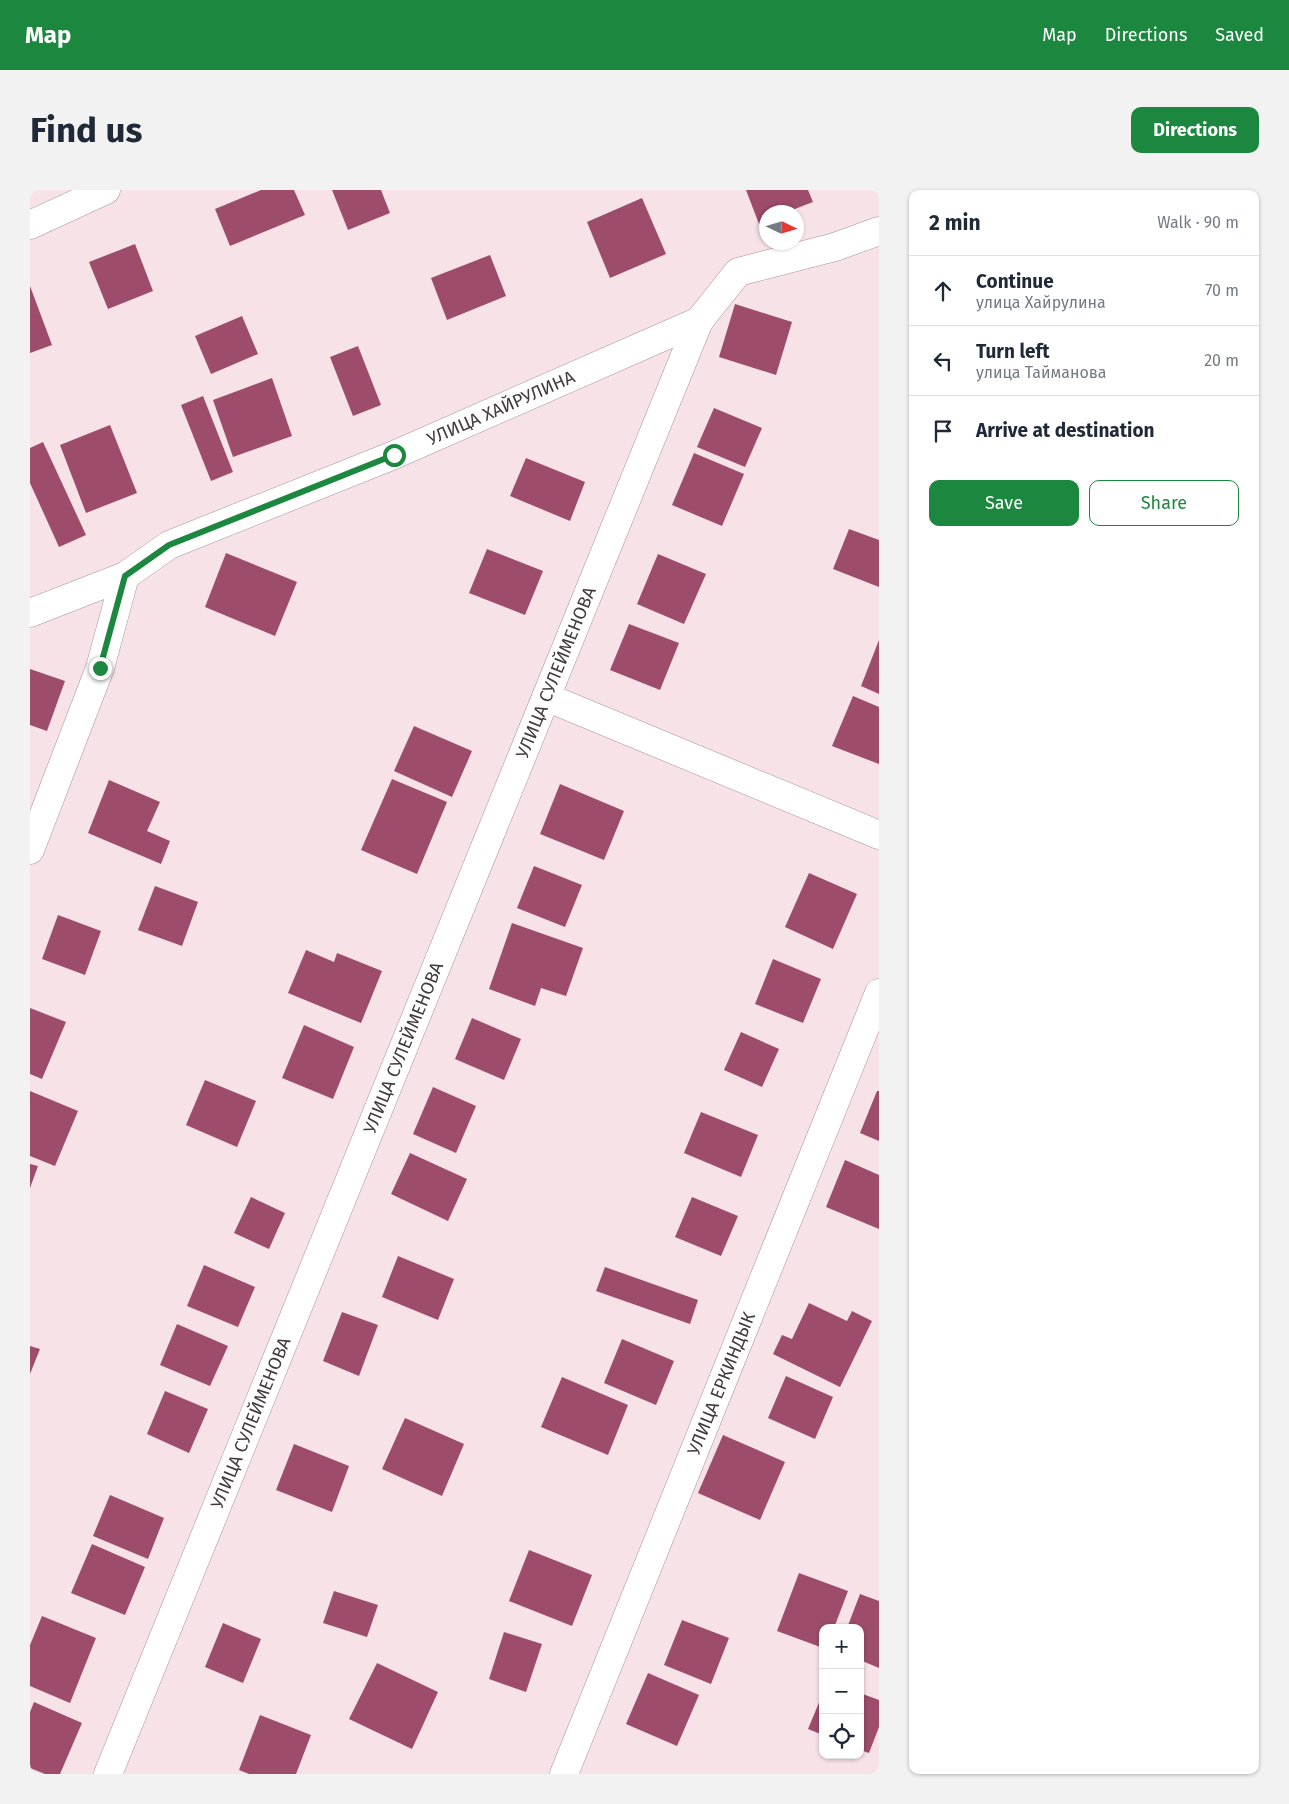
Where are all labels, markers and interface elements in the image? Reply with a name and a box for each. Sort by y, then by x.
text: Map [25,21,71,49]
text: Map [1042,24,1077,46]
text: Directions [1105,24,1187,46]
text: Saved [1215,24,1264,46]
button: Directions [1131,107,1259,153]
text: Find us [30,109,142,151]
north arrow [759,205,804,250]
text: 2 min [929,210,981,236]
text: Walk · 90 m [1157,213,1239,232]
text: Continue [976,270,1054,293]
icon: ahead [929,277,957,305]
text: 70 m [1205,281,1239,300]
text: улица Хайрулина [976,293,1106,312]
text: Turn left [976,340,1050,363]
icon: left [929,347,957,375]
text: 20 m [1204,351,1239,370]
text: улица Тайманова [976,363,1106,382]
street label: УЛИЦА ХАЙРУЛИНА [424,366,579,450]
icon: arrive [929,417,957,445]
text: Arrive at destination [976,419,1155,442]
route start [383,444,406,467]
button: Save [929,480,1079,526]
button: Share [1089,480,1239,526]
street label: УЛИЦА СУЛЕЙМЕНОВА [511,583,601,762]
route end [89,657,112,680]
street label: УЛИЦА СУЛЕЙМЕНОВА [359,958,448,1137]
street label: УЛИЦА ЕРКИНДЫК [683,1309,760,1458]
street label: УЛИЦА СУЛЕЙМЕНОВА [206,1333,296,1512]
map controls [819,1624,864,1759]
button: + [819,1624,864,1669]
button: − [819,1669,864,1714]
button: locate [819,1714,864,1759]

